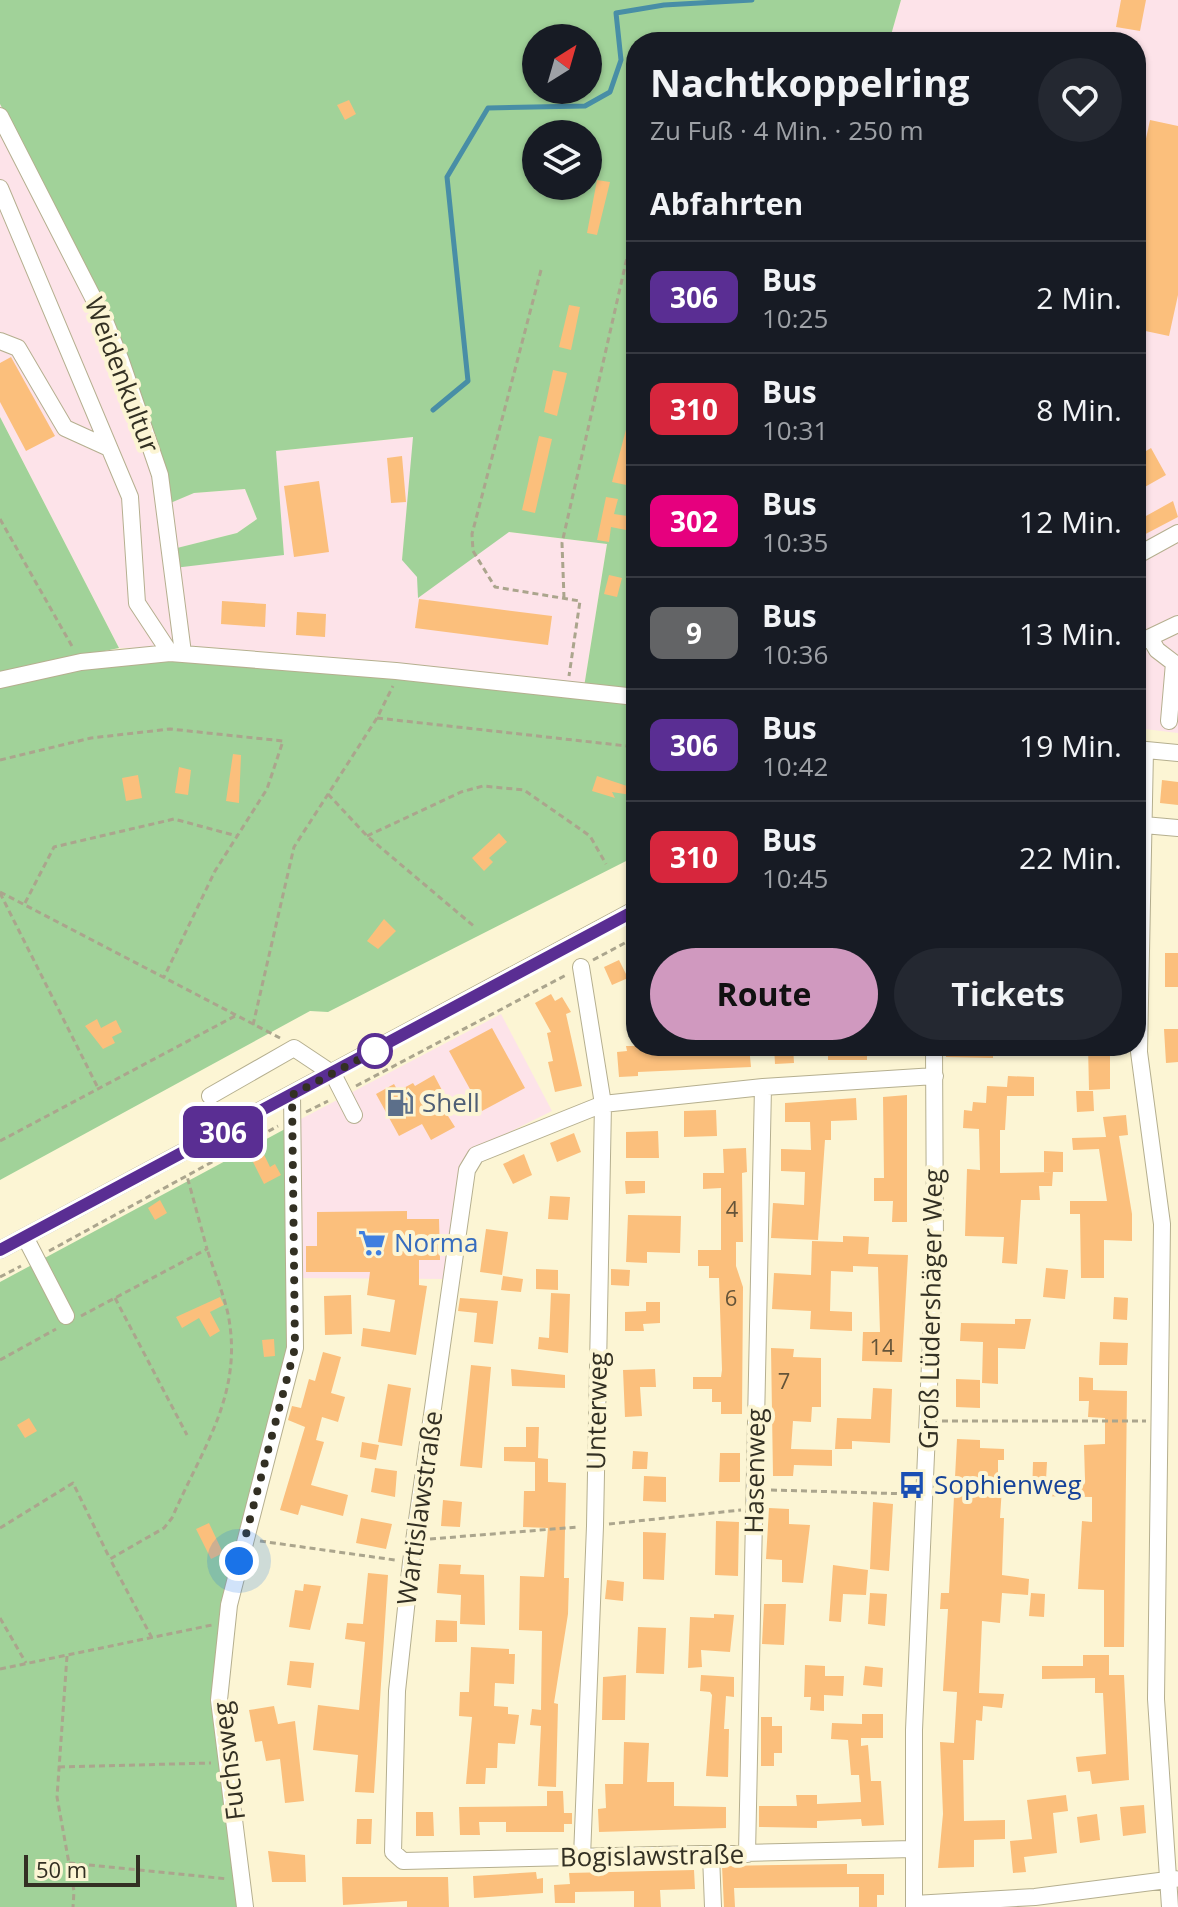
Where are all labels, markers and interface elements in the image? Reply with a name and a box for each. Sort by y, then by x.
north arrow [522,24,602,104]
map controls [522,24,602,200]
text: Nachtkoppelring [650,56,969,108]
button: heart [1038,58,1122,142]
text: Zu Fuß · 4 Min. · 250 m [650,112,924,148]
button: layers [522,120,602,200]
text: Abfahrten [650,183,803,224]
text: Bus [762,259,817,300]
text: 2 Min. [1036,277,1122,318]
text: 306 [670,278,718,316]
street label: Weidenkultur [77,292,169,458]
text: 10:25 [762,300,828,336]
text: Bus [762,371,817,412]
text: 8 Min. [1036,389,1122,430]
text: 310 [670,390,718,428]
text: 10:31 [762,412,828,448]
text: Bus [762,483,817,524]
text: 12 Min. [1019,501,1122,542]
text: 302 [670,502,718,540]
text: 10:35 [762,524,828,560]
text: Bus [762,595,817,636]
text: 13 Min. [1019,613,1122,654]
text: 9 [686,614,702,652]
text: 10:36 [762,636,828,672]
text: Bus [762,707,817,748]
text: 19 Min. [1019,725,1122,766]
text: 306 [670,726,718,764]
text: 10:42 [762,748,828,784]
text: Bus [762,819,817,860]
text: 22 Min. [1019,837,1122,878]
text: 310 [670,838,718,876]
text: 10:45 [762,860,828,896]
button: Route [650,948,878,1040]
button: Tickets [894,948,1122,1040]
unlabelled marker [358,1034,392,1068]
place label: Shell [422,1084,480,1120]
fuel station icon: Shell [385,1088,415,1118]
line badge: 306 [177,1106,269,1158]
text: 306 [199,1113,247,1151]
street label: Groß Lüdershäger Weg [910,1169,950,1449]
house number: 4 [726,1193,739,1223]
place label: Norma [394,1224,478,1260]
supermarket icon: Norma [357,1228,387,1258]
house number: 6 [725,1282,737,1312]
house number: 14 [869,1331,895,1361]
street label: Unterweg [577,1352,615,1470]
house number: 7 [778,1365,790,1395]
street label: Wartislawstraße [388,1408,450,1607]
street label: Hasenweg [735,1408,773,1534]
place label: Sophienweg [934,1466,1082,1502]
bus stop icon: Sophienweg [897,1470,927,1500]
your location [219,1541,259,1581]
street label: Fuchsweg [203,1700,253,1822]
street label: Bogislawstraße [560,1835,744,1875]
scale bar [24,1851,140,1887]
text: 50 m [36,1854,87,1884]

